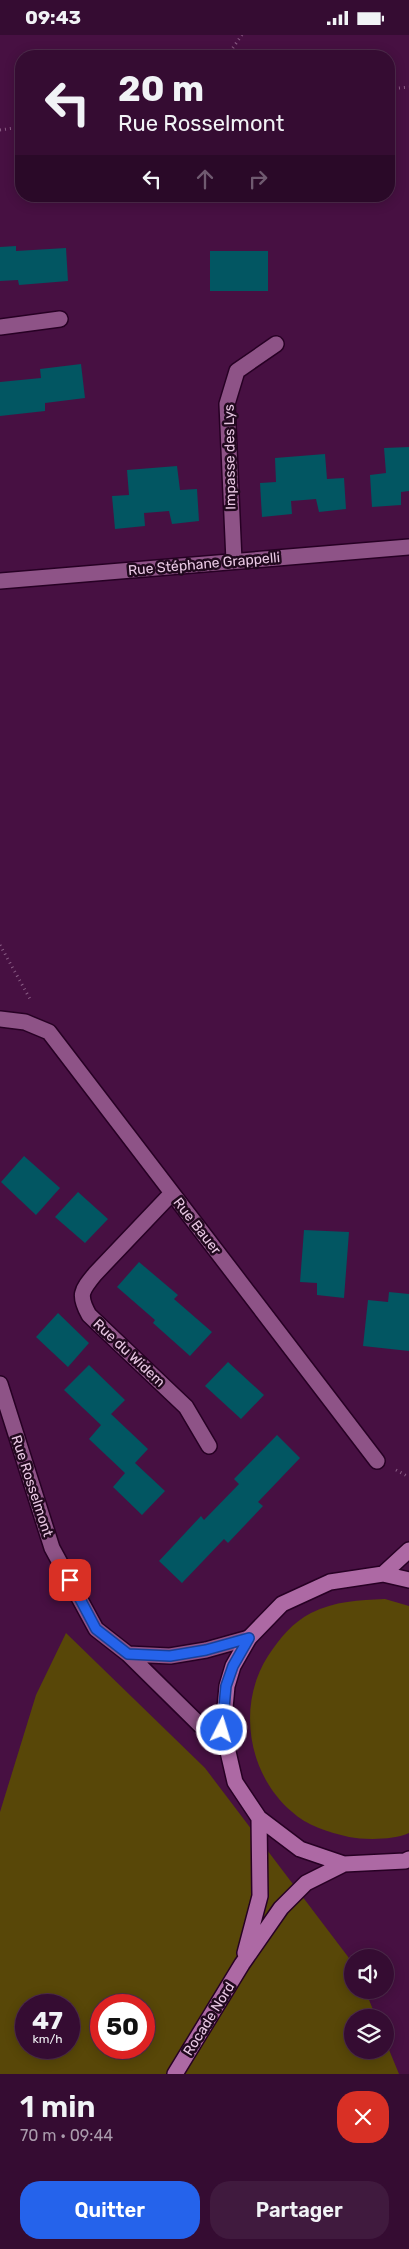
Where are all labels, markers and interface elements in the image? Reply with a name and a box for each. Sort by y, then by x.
text: 09:43 [25,6,81,29]
text: 20 m [118,68,204,110]
icon: left [35,70,100,135]
text: Rue Rosselmont [118,110,284,137]
icon: left [138,165,166,193]
icon: ahead [191,165,219,193]
icon: right [244,165,272,193]
street label: Impasse des Lys [221,404,239,510]
street label: Rue Stéphane Grappelli [127,549,281,579]
street label: Rue Bauer [170,1194,225,1258]
street label: Rue du Widem [90,1315,168,1391]
street label: Rue Rosselmont [8,1433,57,1539]
pin [49,1559,91,1601]
icon: arrive [56,1566,84,1594]
position arrow [195,1703,247,1755]
map controls [344,1949,394,2059]
button: sound [344,1949,394,1999]
street label: Rocade Nord [180,1979,238,2059]
speed limit sign: 50 [90,1994,155,2059]
text: 47 [32,2006,63,2035]
button: layers [344,2009,394,2059]
text: km/h [33,2032,62,2046]
text: 1 min [20,2089,95,2125]
button: close [337,2091,389,2143]
text: 70 m · 09:44 [20,2126,113,2145]
button: Quitter [20,2181,200,2239]
button: Partager [210,2181,389,2239]

